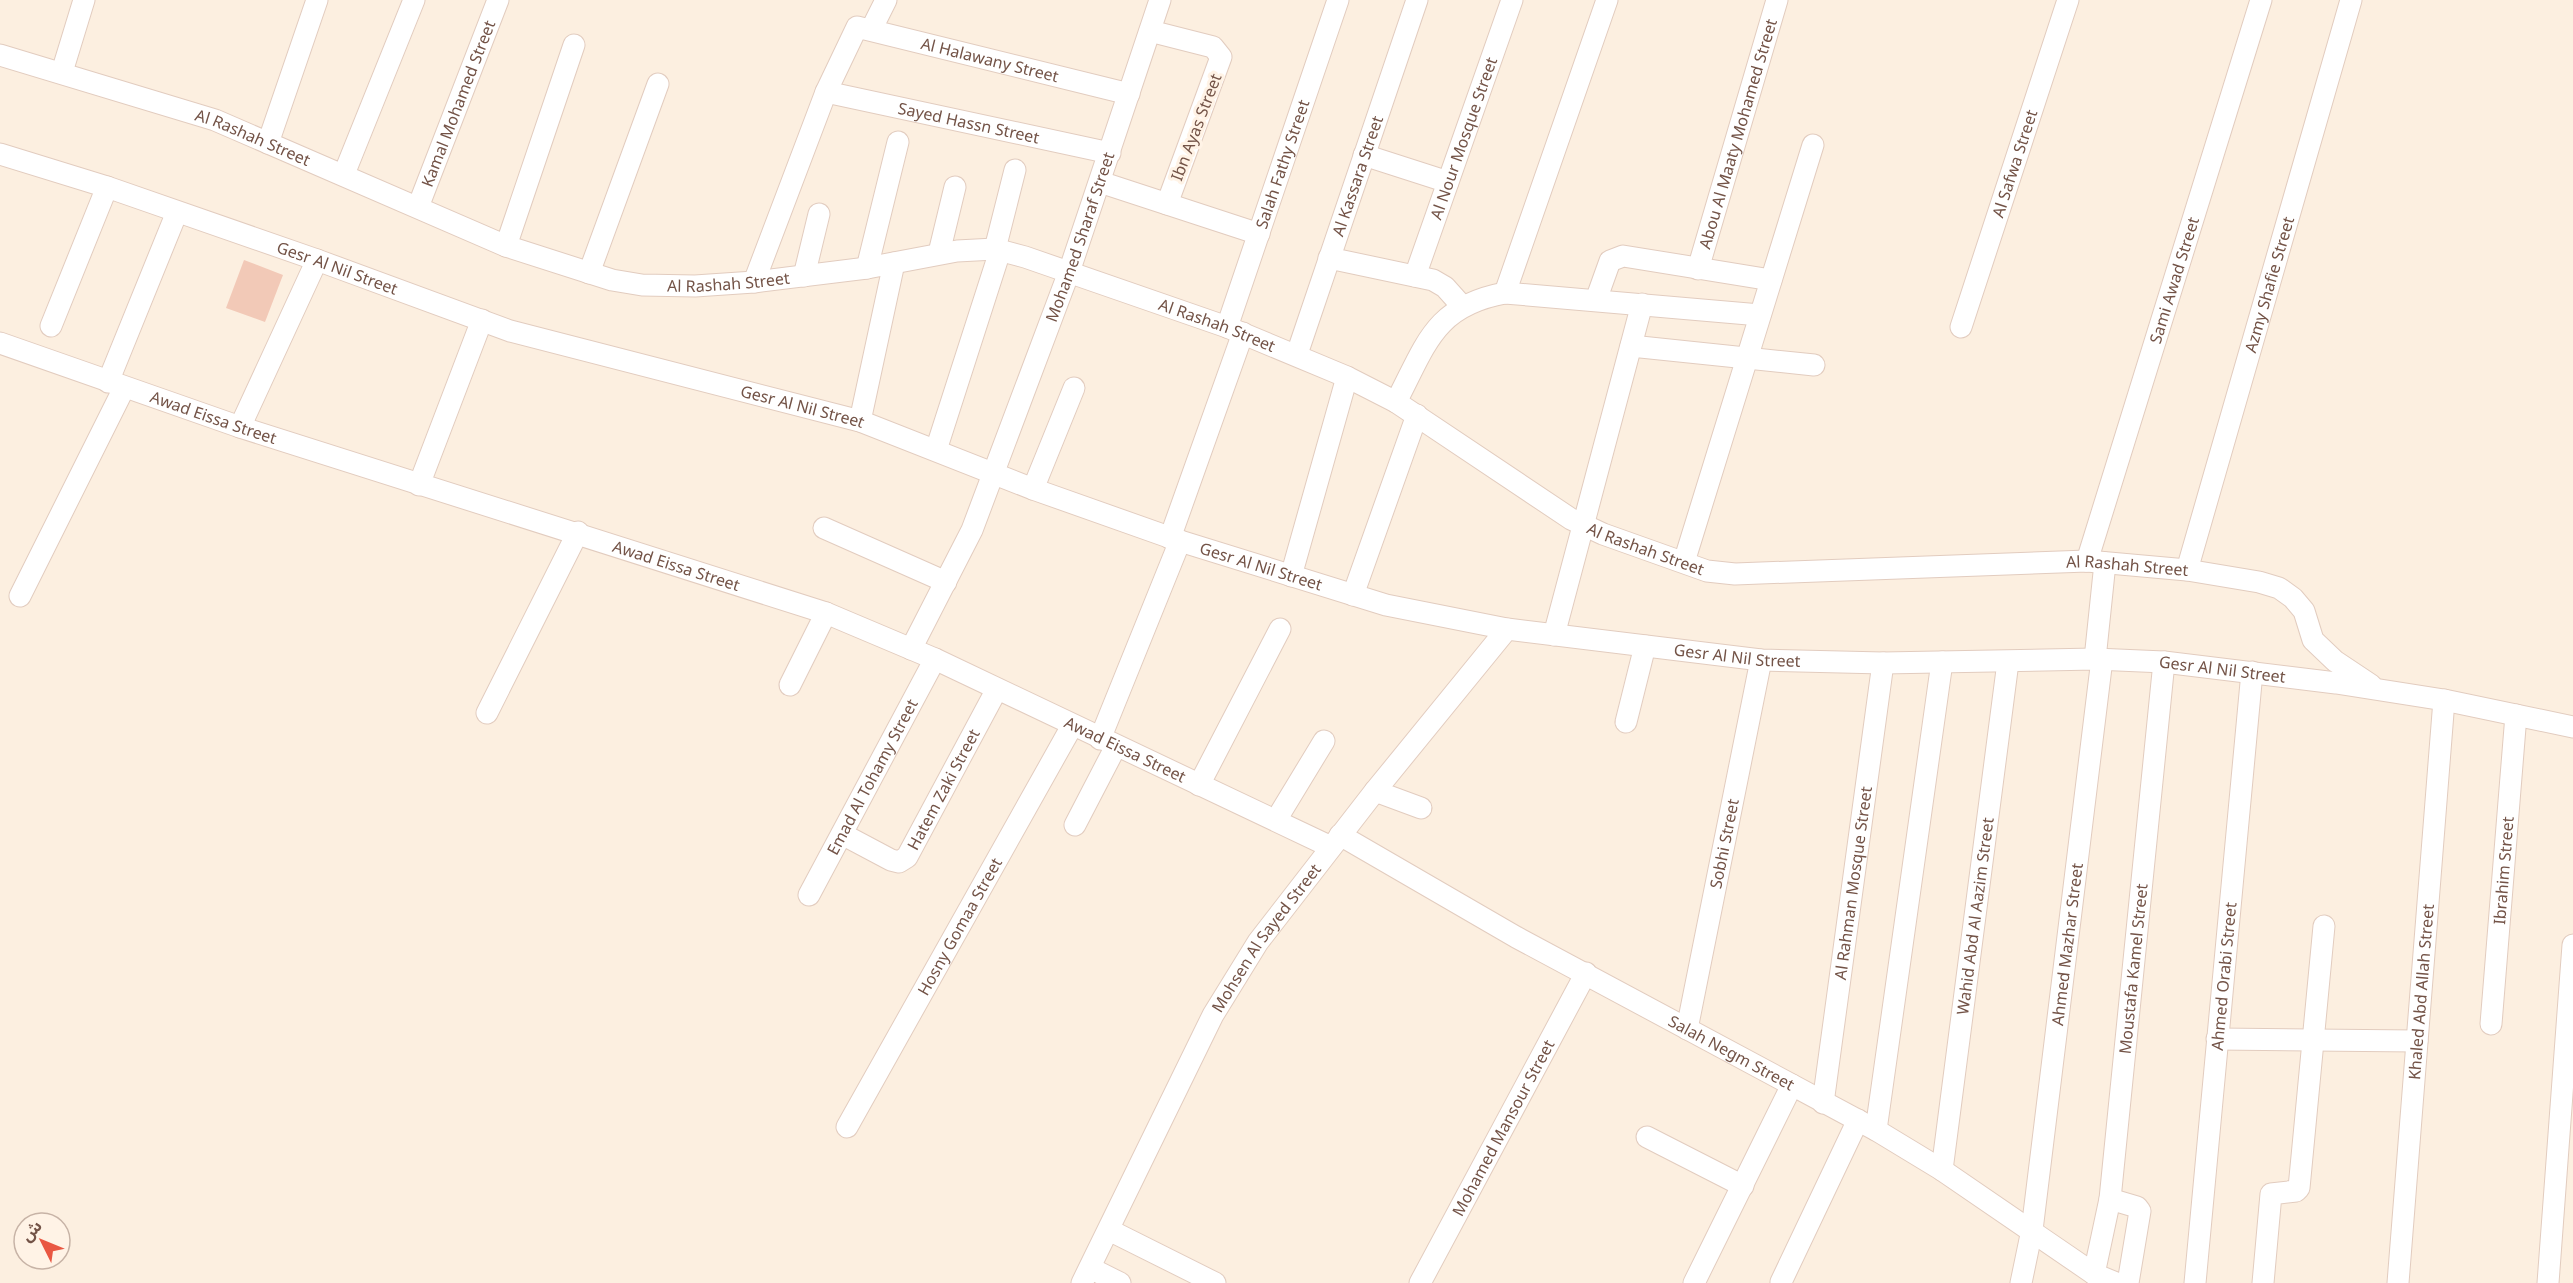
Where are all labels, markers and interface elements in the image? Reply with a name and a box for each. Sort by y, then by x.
street label: Abou Al Maaty Mohamed Street [1694,16,1782,251]
street label: Kamal Mohamed Street [416,17,500,190]
street label: Al Halawany Street [919,32,1061,87]
street label: Al Nour Mosque Street [1425,54,1502,222]
street label: Ibn Ayas Street [1165,70,1227,184]
street label: Salah Fathy Street [1250,96,1314,232]
street label: Sayed Hassn Street [896,97,1042,149]
street label: Al Rashah Street [193,104,314,171]
street label: Al Safwa Street [1987,107,2042,220]
street label: Al Kassara Street [1327,113,1388,239]
street label: Mohamed Sharaf Street [1040,149,1119,325]
street label: Sami Awad Street [2144,214,2204,346]
street label: Azmy Shafie Street [2239,214,2299,355]
street label: Gesr Al Nil Street [274,236,401,300]
street label: Al Rashah Street [667,267,791,297]
street label: Al Rashah Street [1156,293,1279,357]
street label: Gesr Al Nil Street [738,380,868,433]
street label: Awad Eissa Street [147,385,280,449]
street label: Al Rashah Street [1584,517,1707,580]
street label: Awad Eissa Street [610,535,743,596]
street label: Gesr Al Nil Street [1197,537,1325,596]
street label: Al Rashah Street [2066,550,2190,581]
street label: Gesr Al Nil Street [1673,638,1801,672]
street label: Gesr Al Nil Street [2158,651,2287,688]
street label: Emad Al Tohamy Street [821,695,923,859]
street label: Awad Eissa Street [1061,711,1190,788]
street label: Hatem Zaki Street [902,725,985,854]
street label: Al Rahman Mosque Street [1829,785,1877,981]
street label: Sobhi Street [1704,797,1744,891]
street label: Ibrahim Street [2488,815,2519,925]
street label: Wahid Abd Al Aazim Street [1951,816,1999,1016]
street label: Hosny Gomaa Street [912,853,1007,999]
street label: Mohsen Al Sayed Street [1206,859,1326,1016]
street label: Ahmed Mazhar Street [2046,862,2088,1027]
street label: Moustafa Kamel Street [2114,882,2153,1055]
street label: Ahmed Orabi Street [2206,901,2241,1051]
street label: Khaled Abd Allah Street [2403,903,2439,1081]
street label: Salah Negm Street [1665,1010,1799,1095]
street label: Mohamed Mansour Street [1447,1036,1559,1220]
north arrow [12,1211,72,1271]
text: ش [16,1215,47,1246]

